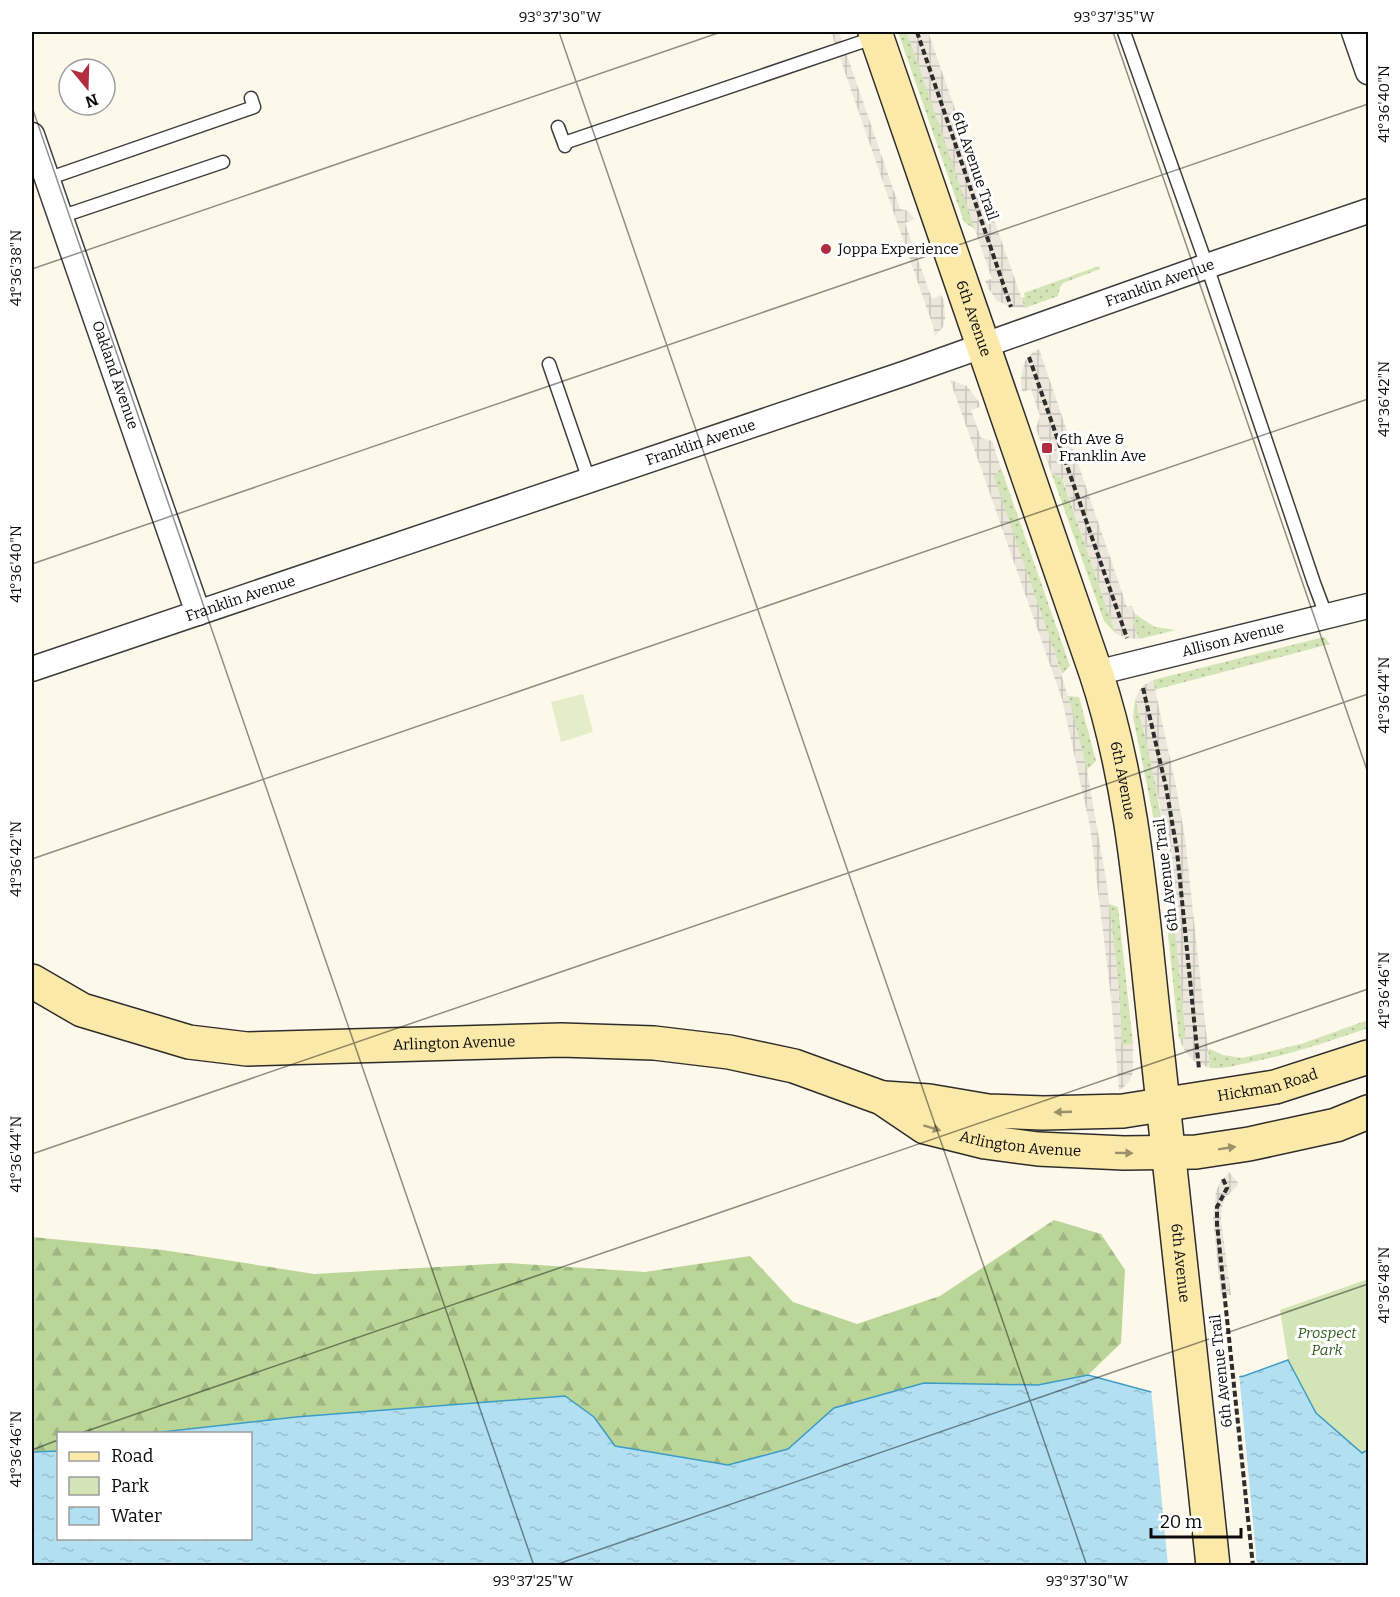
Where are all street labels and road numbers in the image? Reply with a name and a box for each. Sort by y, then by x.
street label: 6th Avenue Trail [948,109,1002,223]
street label: Franklin Avenue [1103,255,1217,310]
street label: 6th Avenue [952,278,995,359]
street label: Oakland Avenue [88,318,143,432]
street label: Franklin Avenue [644,416,758,469]
street label: Franklin Avenue [183,572,297,625]
street label: Allison Avenue [1180,618,1286,661]
street label: 6th Avenue [1106,740,1139,821]
street label: 6th Avenue Trail [1150,817,1182,933]
street label: Arlington Avenue [393,1032,515,1054]
street label: Hickman Road [1216,1065,1320,1105]
street label: Arlington Avenue [958,1127,1082,1160]
street label: 6th Avenue [1167,1223,1194,1303]
street label: 6th Avenue Trail [1206,1314,1236,1428]

